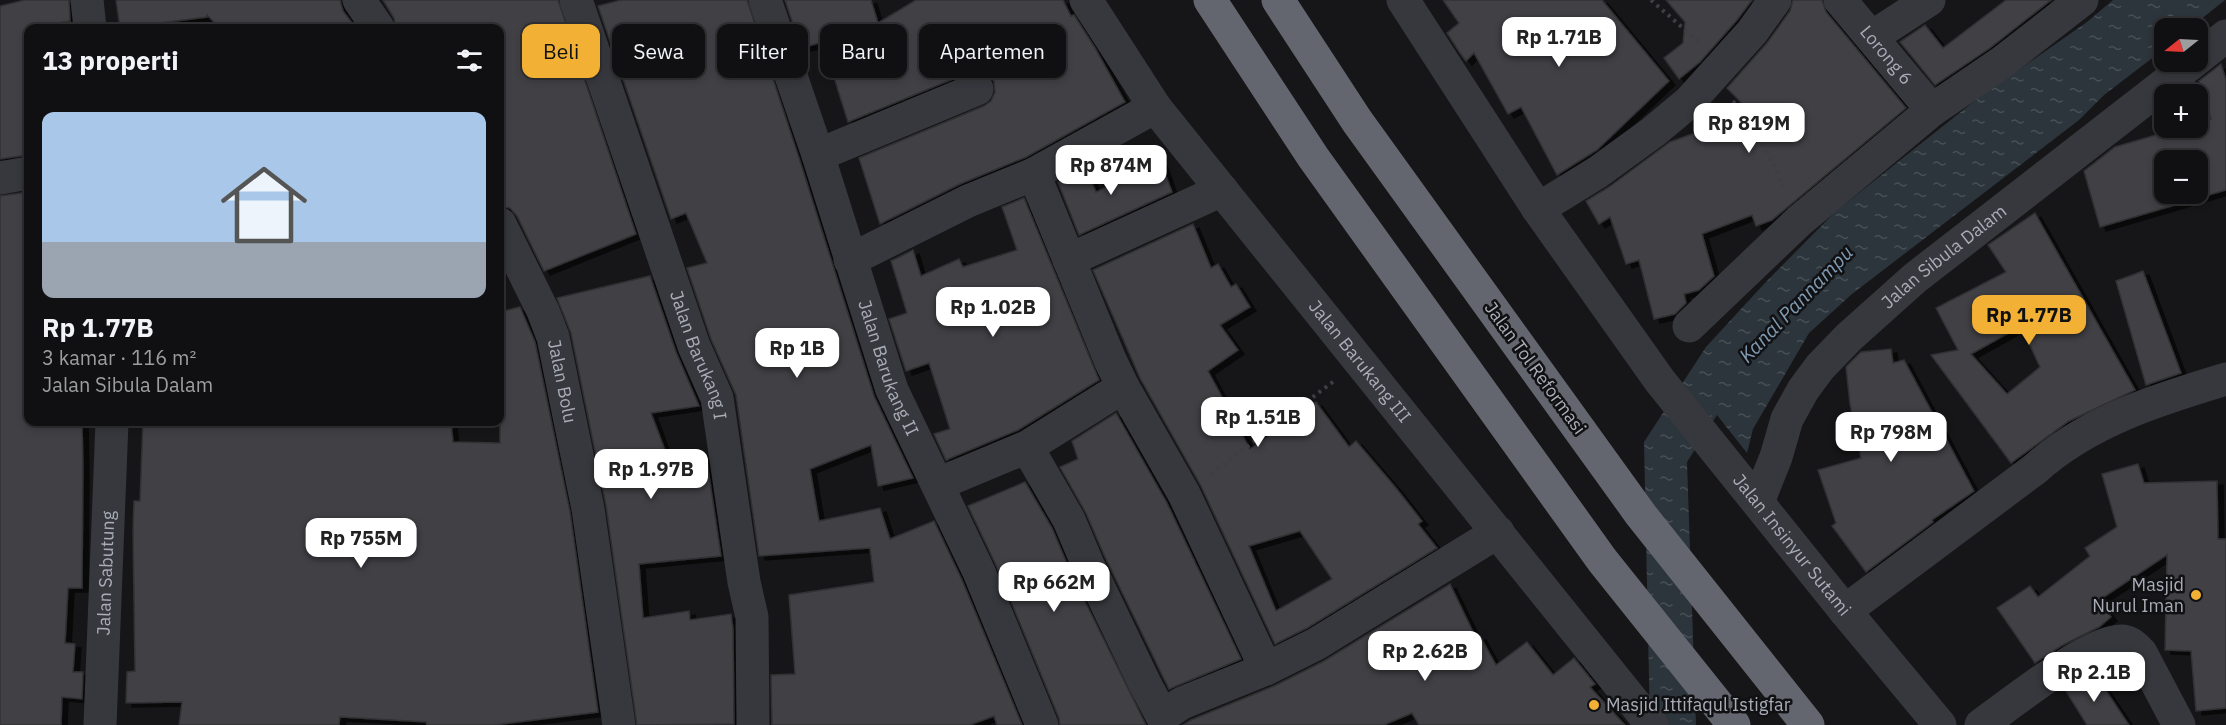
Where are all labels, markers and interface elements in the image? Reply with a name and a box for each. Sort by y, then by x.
pin: Rp 1.71B [1497,17,1621,68]
north arrow [2154,18,2208,72]
map controls [2154,18,2208,204]
street label: Lorong 6 [1855,21,1918,89]
text: Rp 1.71B [1516,23,1602,50]
chip: Beli [522,24,600,78]
chip: Sewa [612,24,705,78]
chip: Filter [717,24,808,78]
chip: Baru [820,24,907,78]
chip: Apartemen [919,24,1066,78]
text: 13 properti [42,43,179,77]
icon: filters [453,44,486,77]
button: + [2154,84,2208,138]
pin: Rp 819M [1694,103,1804,154]
text: Rp 819M [1708,109,1790,136]
pin: Rp 874M [1056,145,1166,196]
button: − [2154,150,2208,204]
icon: home [210,151,318,259]
text: Rp 874M [1070,151,1152,178]
street label: Jalan Sibula Dalam [1876,199,2011,314]
water label: Kanal Pannampu [1733,239,1859,368]
street label: Jalan Barukang I [665,287,732,421]
pin: Rp 1.02B [931,287,1055,338]
text: Rp 1.02B [950,293,1036,320]
street label: Jalan Barukang III [1304,295,1416,427]
pin: Rp 1.77B [1967,295,2091,346]
street label: Jalan Barukang II [853,297,924,439]
street label: Jalan Tol Reformasi [1480,297,1591,438]
text: Rp 1.77B [1986,301,2072,328]
text: Rp 1.77B [42,310,154,344]
pin: Rp 1B [755,328,839,379]
text: Rp 1B [769,334,825,361]
street label: Jalan Bolu [543,337,582,425]
text: 3 kamar · 116 m² [42,344,196,371]
text: Jalan Sibula Dalam [42,371,213,398]
pin: Rp 1.51B [1196,397,1320,448]
text: Rp 1.51B [1215,403,1301,430]
pin: Rp 798M [1836,412,1946,463]
text: Rp 798M [1850,418,1932,445]
pin: Rp 1.97B [589,449,713,500]
text: Rp 1.97B [608,455,694,482]
street label: Jalan Insinyur Sutami [1728,469,1856,620]
street label: Jalan Sabutung [92,510,119,636]
pin: Rp 755M [306,518,416,569]
text: Rp 755M [320,524,402,551]
pin: Rp 662M [999,562,1109,613]
text: Rp 662M [1013,568,1095,595]
place label: Masjid Nurul Iman [2092,573,2184,617]
marker: Masjid Nurul Iman [2189,588,2203,602]
pin: Rp 2.62B [1363,631,1487,682]
text: Rp 2.62B [1382,637,1468,664]
pin: Rp 2.1B [2039,652,2149,703]
text: Rp 2.1B [2057,658,2131,685]
place label: Masjid Ittifaqul Istigfar [1606,693,1791,716]
marker: Masjid Ittifaqul Istigfar [1587,698,1601,712]

